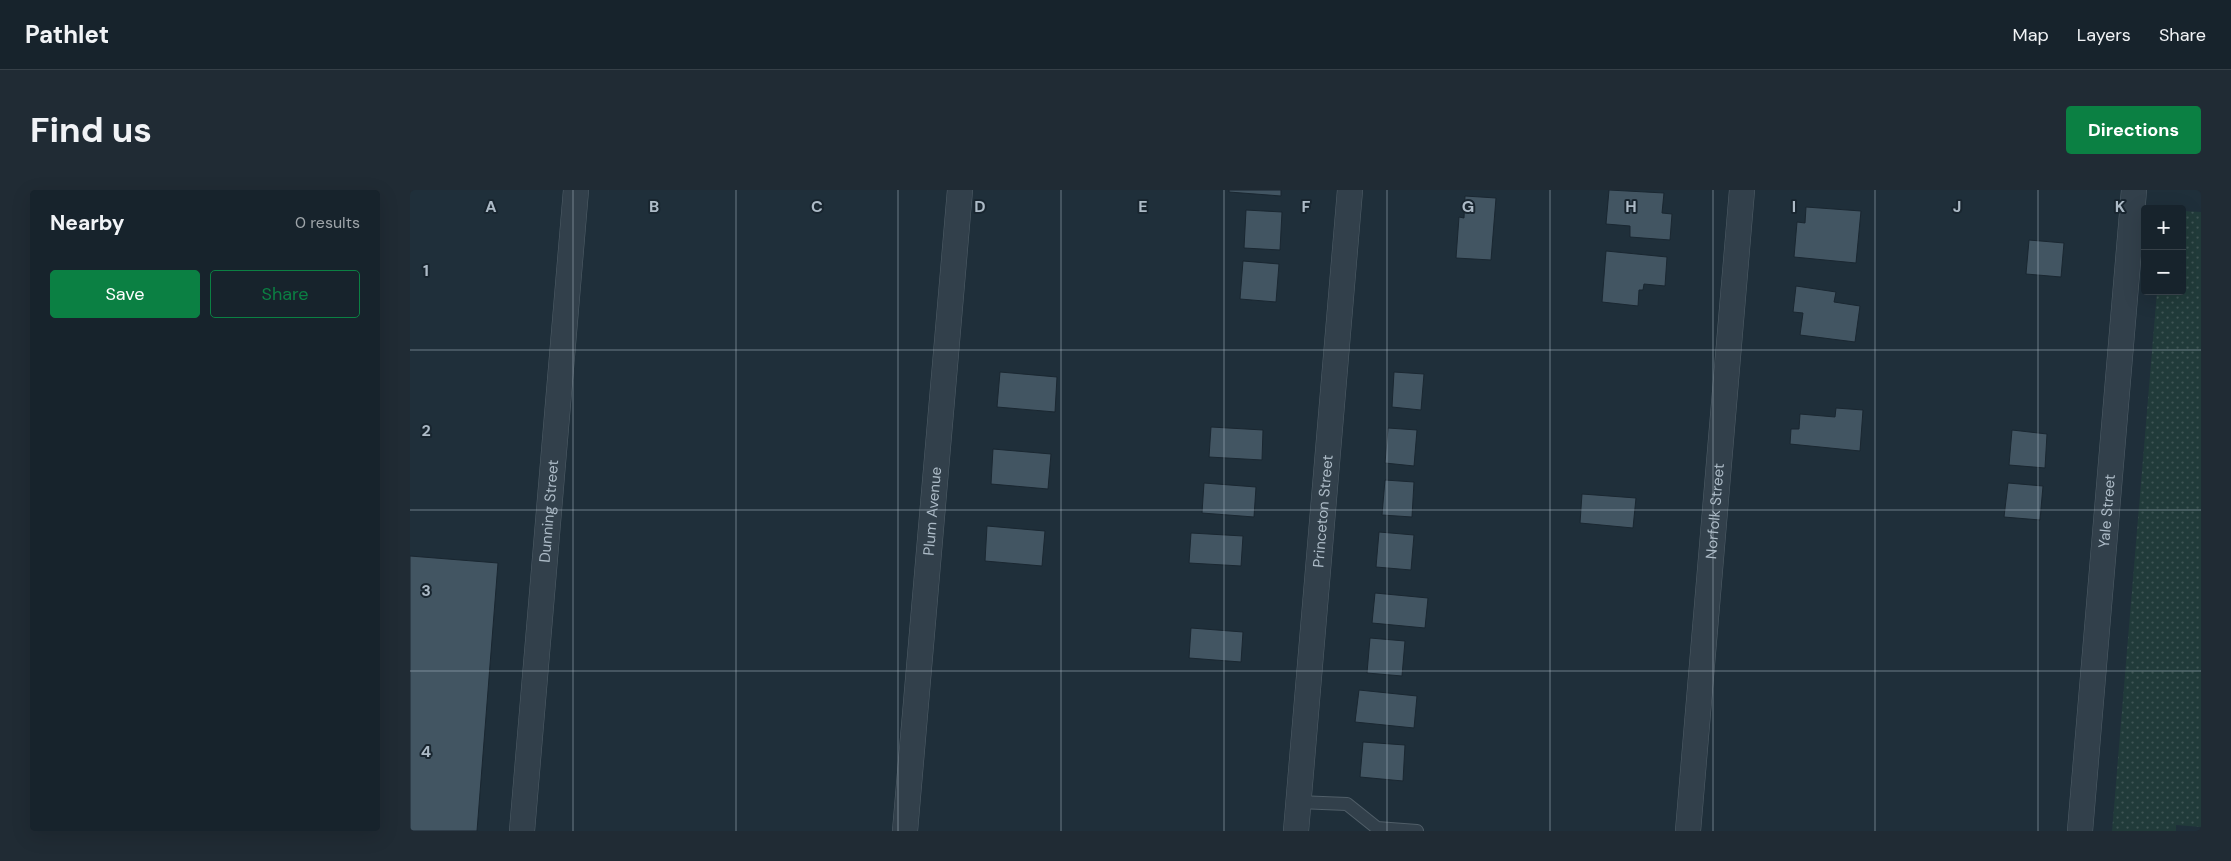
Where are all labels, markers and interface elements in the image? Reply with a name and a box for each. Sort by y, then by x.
text: Pathlet [25,19,109,50]
text: Map [2013,23,2049,47]
text: Layers [2077,23,2131,47]
text: Share [2159,23,2206,47]
button: Directions [2066,106,2201,154]
text: Find us [30,107,152,153]
text: A [485,196,497,217]
text: B [649,196,659,217]
text: C [811,196,823,217]
text: D [974,196,986,217]
text: E [1138,196,1148,217]
text: F [1302,196,1311,217]
text: G [1462,196,1474,217]
text: H [1625,196,1637,217]
text: I [1792,196,1796,217]
text: J [1953,196,1961,217]
text: K [2115,196,2126,217]
map controls [2141,205,2186,295]
button: + [2141,205,2186,250]
text: Nearby [50,209,124,237]
text: 0 results [295,212,360,233]
button: − [2141,250,2186,295]
text: 1 [423,260,429,281]
button: Save [50,270,200,318]
button: Share [210,270,360,318]
text: 2 [421,420,431,441]
street label: Princeton Street [1308,454,1338,568]
street label: Dunning Street [535,459,563,563]
street label: Norfolk Street [1701,462,1729,560]
street label: Plum Avenue [919,466,946,556]
street label: Yale Street [2094,473,2120,549]
text: 3 [421,580,431,601]
text: 4 [421,741,431,762]

